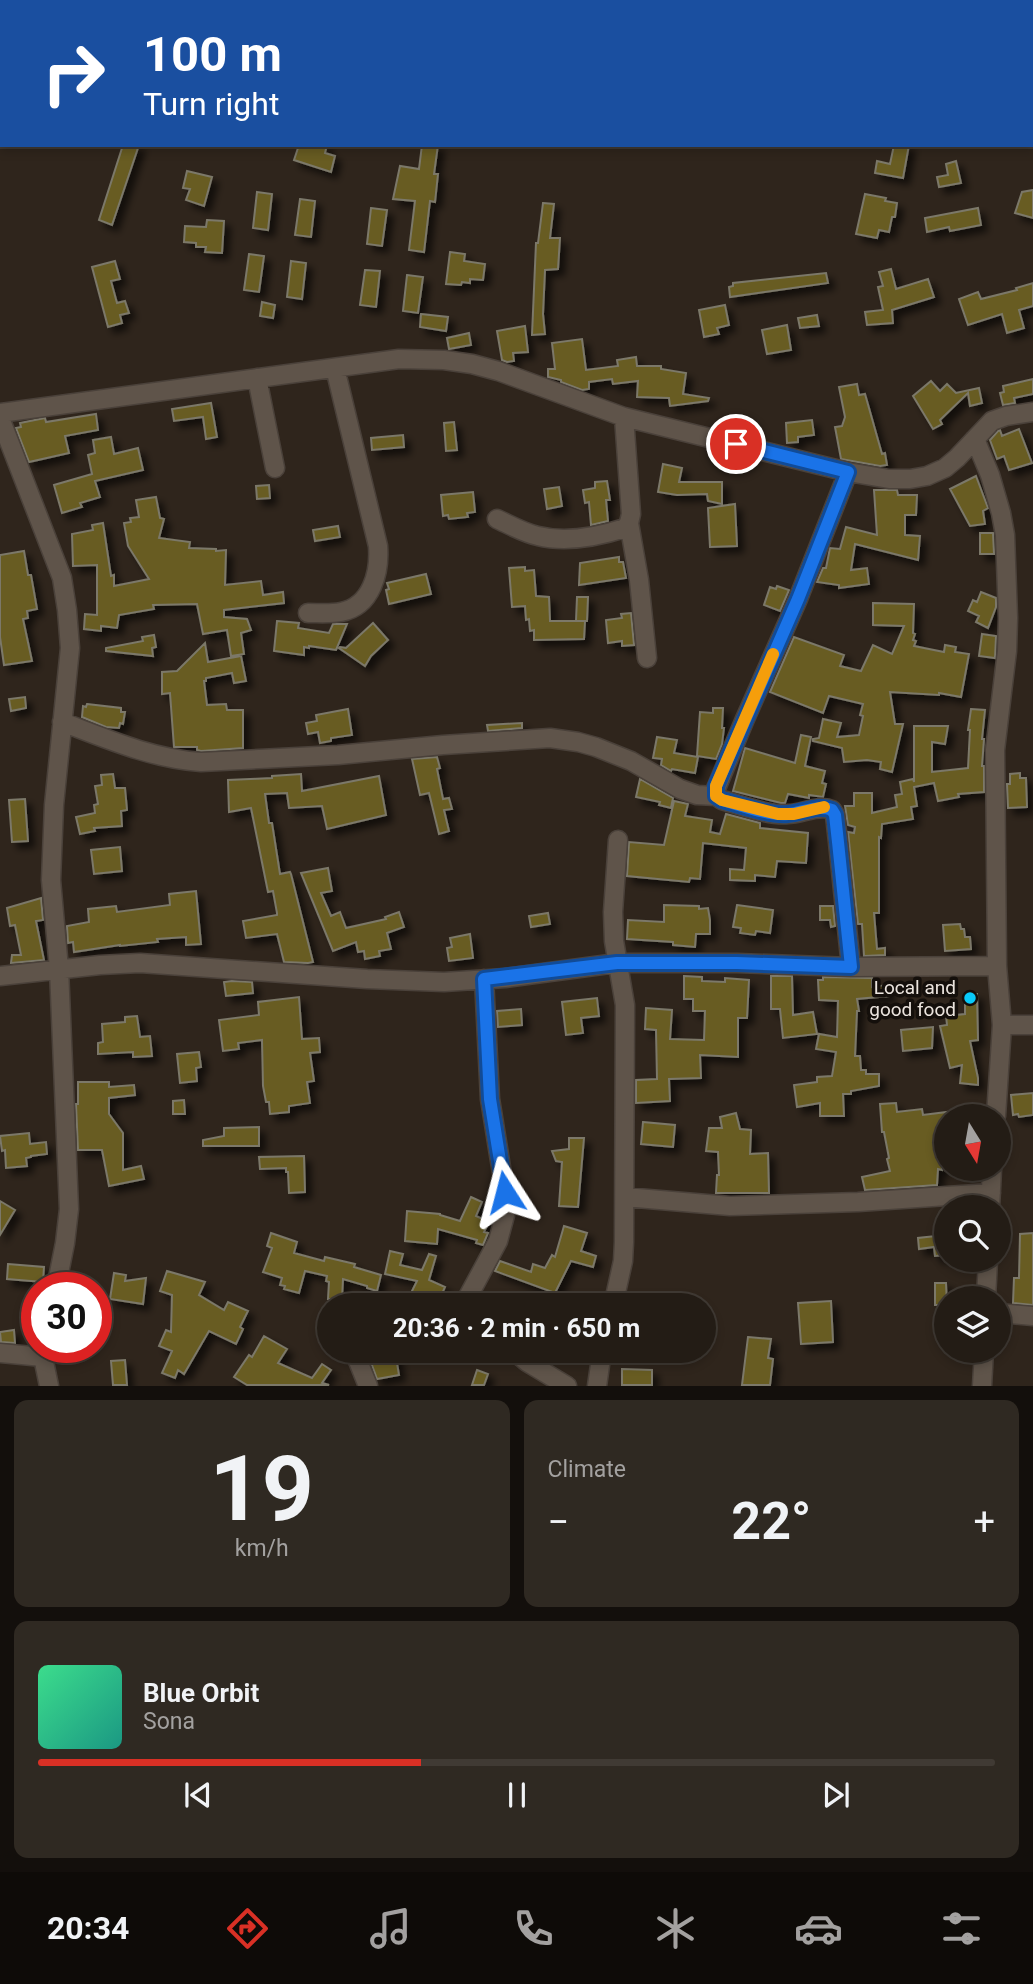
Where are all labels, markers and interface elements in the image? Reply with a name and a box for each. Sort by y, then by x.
text: 100 m [143,26,282,83]
icon: right [28,28,119,119]
text: Turn right [143,85,279,123]
pin [706,414,766,474]
icon: arrive [717,425,755,463]
place label: Local and good food [869,976,956,1021]
marker: Local and good food [962,990,978,1006]
north arrow [934,1104,1012,1181]
map controls [934,1104,1011,1363]
position arrow [468,1155,542,1229]
button: search [934,1195,1011,1272]
speed limit sign: 30 [21,1272,112,1363]
button: layers [934,1286,1011,1363]
text: 20:36 · 2 min · 650 m [393,1313,640,1343]
text: 19 [210,1436,314,1542]
text: Climate [548,1456,626,1483]
text: 22° [731,1491,811,1552]
text: − [548,1500,569,1544]
text: + [973,1500,995,1544]
text: km/h [235,1535,289,1562]
text: Blue Orbit [143,1678,259,1708]
text: Sona [143,1708,195,1735]
icon: previous [179,1776,217,1814]
icon: pause [498,1776,536,1814]
icon: next [817,1776,855,1814]
icon: directions [223,1904,272,1953]
icon: music [366,1904,415,1953]
icon: phone [509,1904,558,1953]
icon: climate [651,1904,700,1953]
icon: car [794,1904,843,1953]
icon: filters [937,1904,986,1953]
text: 20:34 [47,1909,129,1947]

